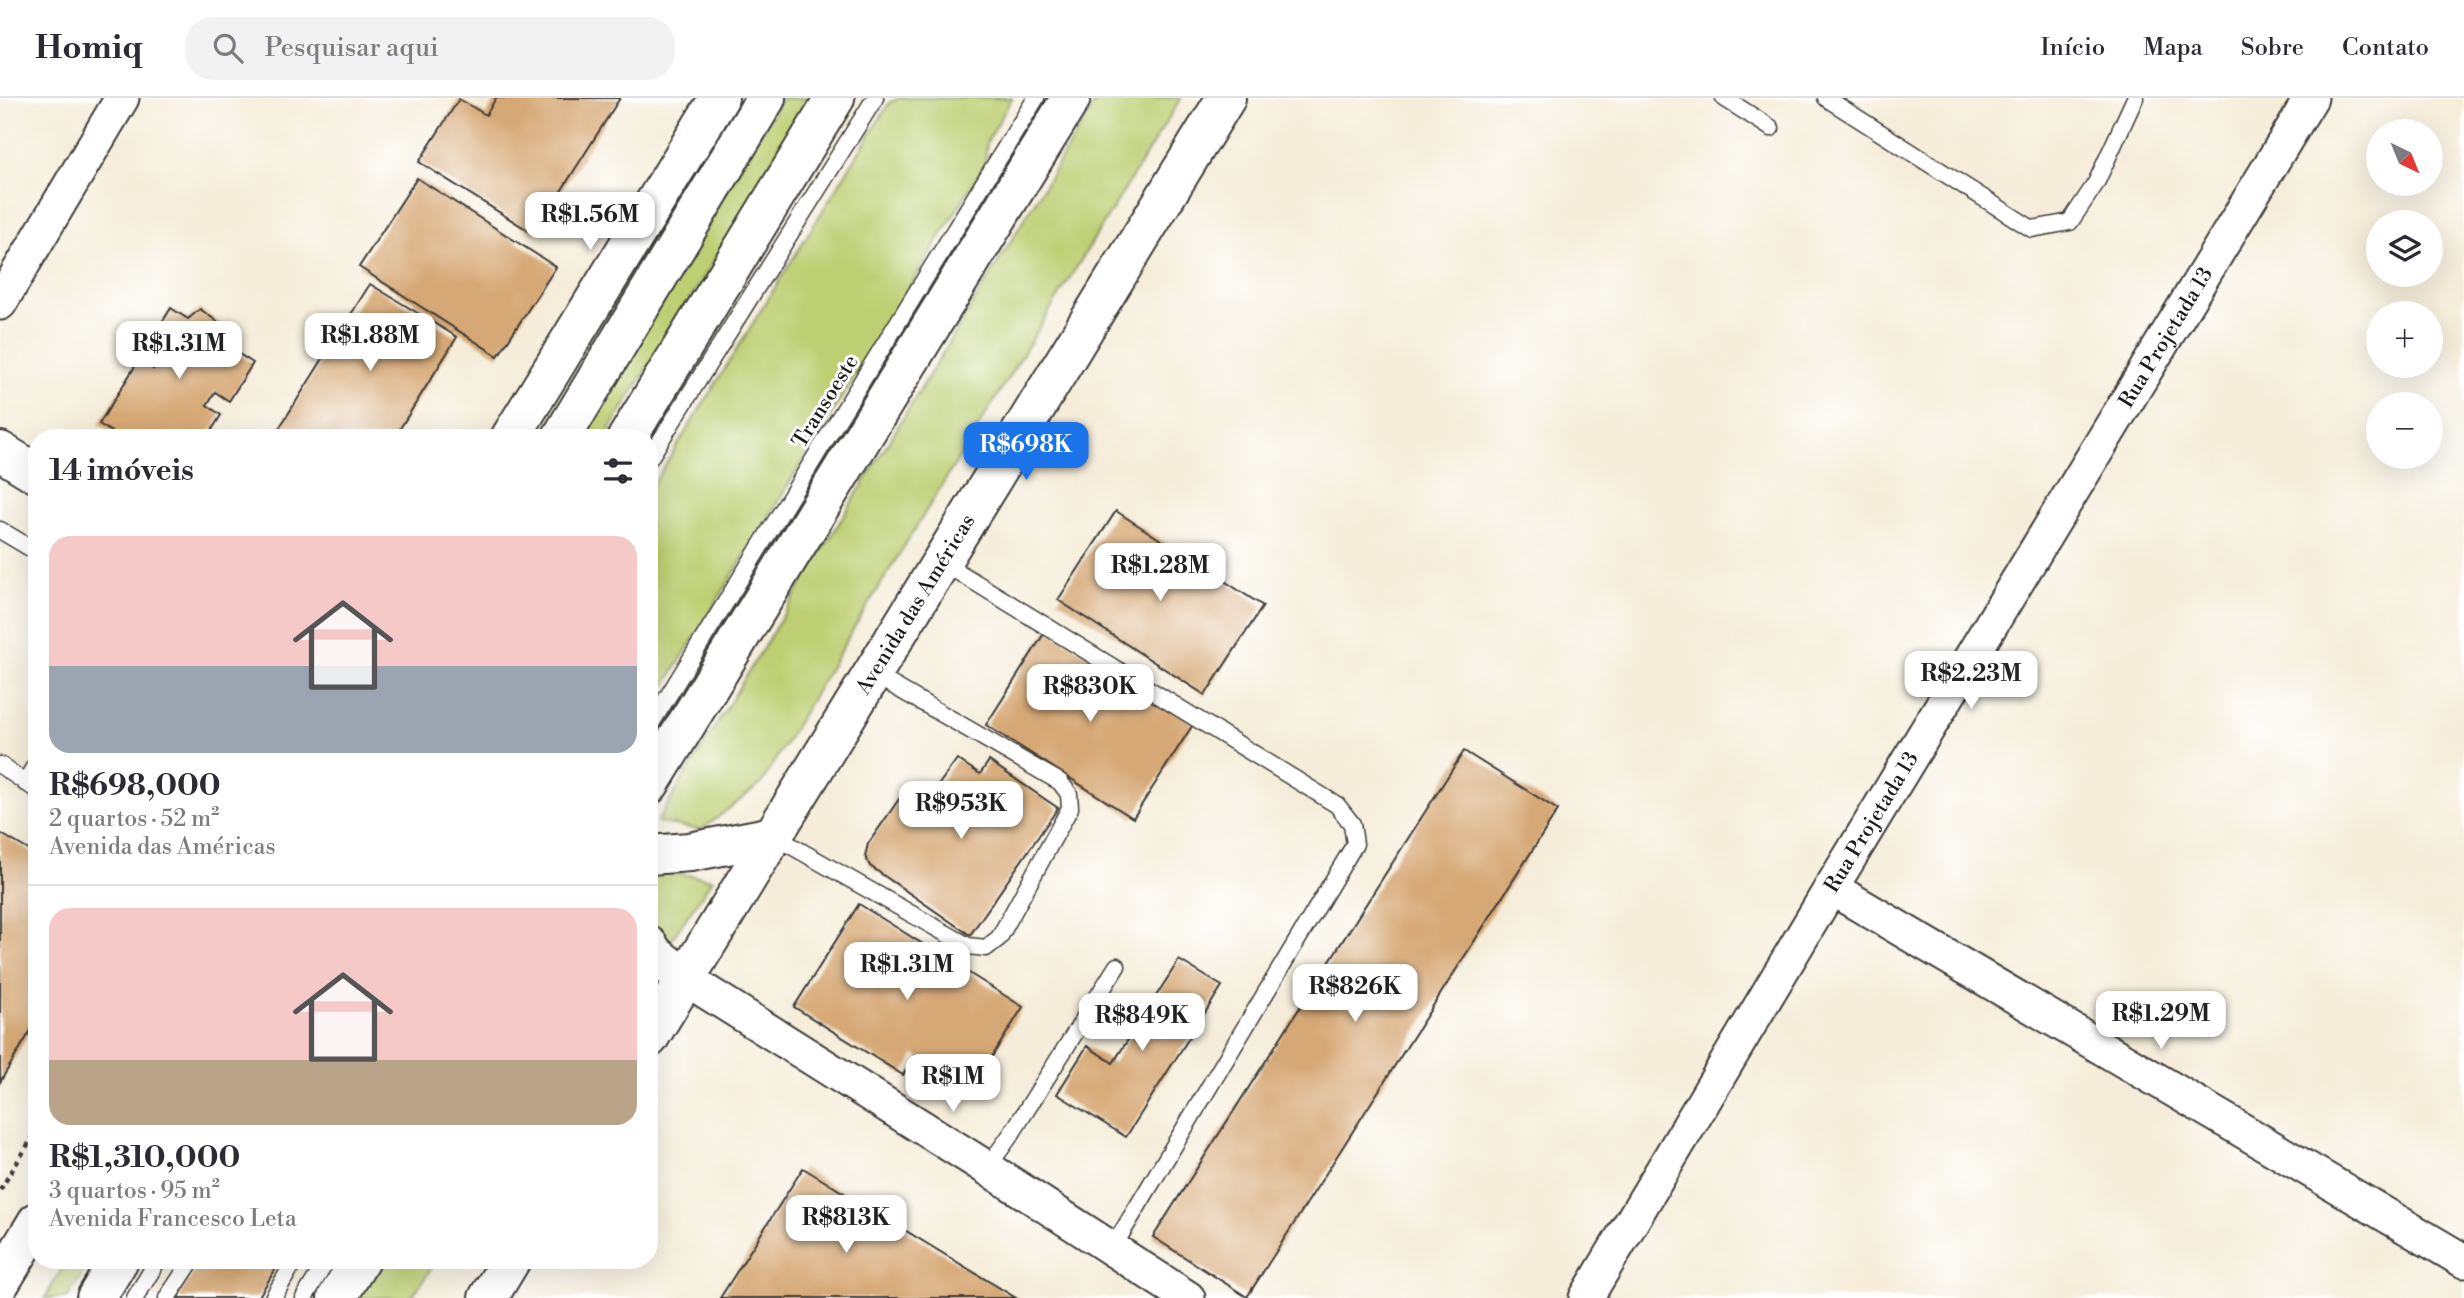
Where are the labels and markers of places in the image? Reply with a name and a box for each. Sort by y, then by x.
pin: R$1.56M [525,192,655,252]
pin: R$1.88M [305,314,435,373]
pin: R$1.31M [114,322,244,381]
pin: R$698K [969,422,1083,482]
pin: R$1.28M [1095,544,1225,603]
pin: R$2.23M [1906,652,2036,711]
pin: R$830K [1033,664,1147,724]
pin: R$953K [904,782,1018,841]
pin: R$1.31M [842,942,972,1002]
pin: R$826K [1298,964,1412,1024]
pin: R$1.29M [2096,992,2226,1051]
pin: R$849K [1085,993,1199,1053]
pin: R$1M [912,1054,994,1114]
pin: R$813K [789,1196,903,1255]

